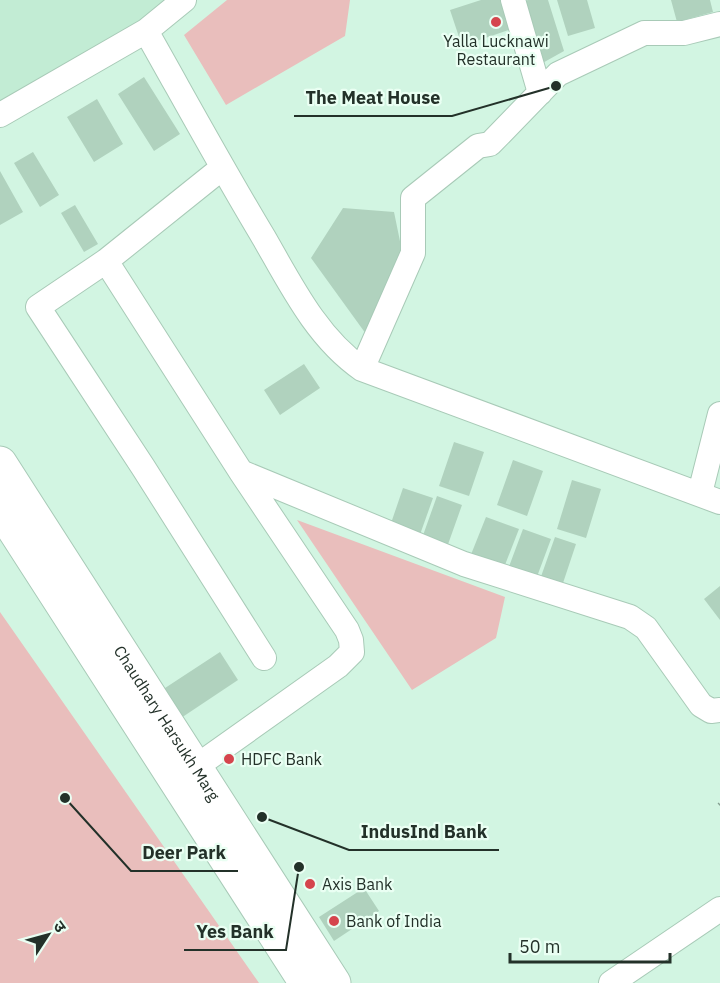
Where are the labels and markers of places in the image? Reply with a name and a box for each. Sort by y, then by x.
marker: Yalla Lucknawi Restaurant [489,15,503,29]
place label: Yalla Lucknawi Restaurant [443,31,549,69]
callout: The Meat House [294,80,452,116]
place label: HDFC Bank [241,749,323,769]
marker: HDFC Bank [222,752,236,766]
callout: IndusInd Bank [349,814,499,850]
callout: Deer Park [131,835,238,871]
place label: Axis Bank [322,874,393,894]
marker: Axis Bank [303,877,317,891]
place label: Bank of India [346,911,442,931]
callout: Yes Bank [184,914,286,950]
marker: Bank of India [327,914,341,928]

